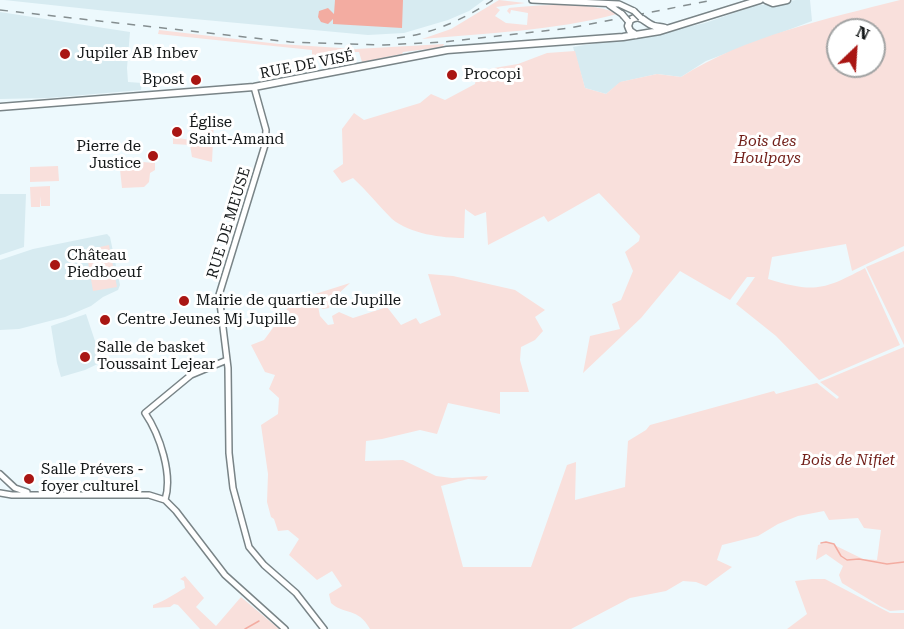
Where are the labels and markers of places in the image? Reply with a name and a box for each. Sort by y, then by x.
place label: Jupiler AB Inbev [77,45,198,63]
marker: Jupiler AB Inbev [58,47,72,61]
place label: Procopi [464,66,521,84]
marker: Procopi [445,68,459,82]
place label: Bpost [142,71,184,89]
marker: Bpost [189,73,203,87]
place label: Église Saint-Amand [189,114,284,149]
marker: Église Saint-Amand [170,125,184,139]
place label: Pierre de Justice [76,138,141,173]
marker: Pierre de Justice [146,149,160,163]
place label: Château Piedboeuf [67,247,142,282]
marker: Château Piedboeuf [48,258,62,272]
place label: Mairie de quartier de Jupille [196,292,401,310]
marker: Mairie de quartier de Jupille [177,294,191,308]
place label: Centre Jeunes Mj Jupille [117,311,296,329]
marker: Centre Jeunes Mj Jupille [98,313,112,327]
place label: Salle de basket Toussaint Lejear [97,339,215,374]
marker: Salle de basket Toussaint Lejear [78,350,92,364]
place label: Salle Prévers - foyer culturel [41,461,144,496]
marker: Salle Prévers - foyer culturel [22,472,36,486]

